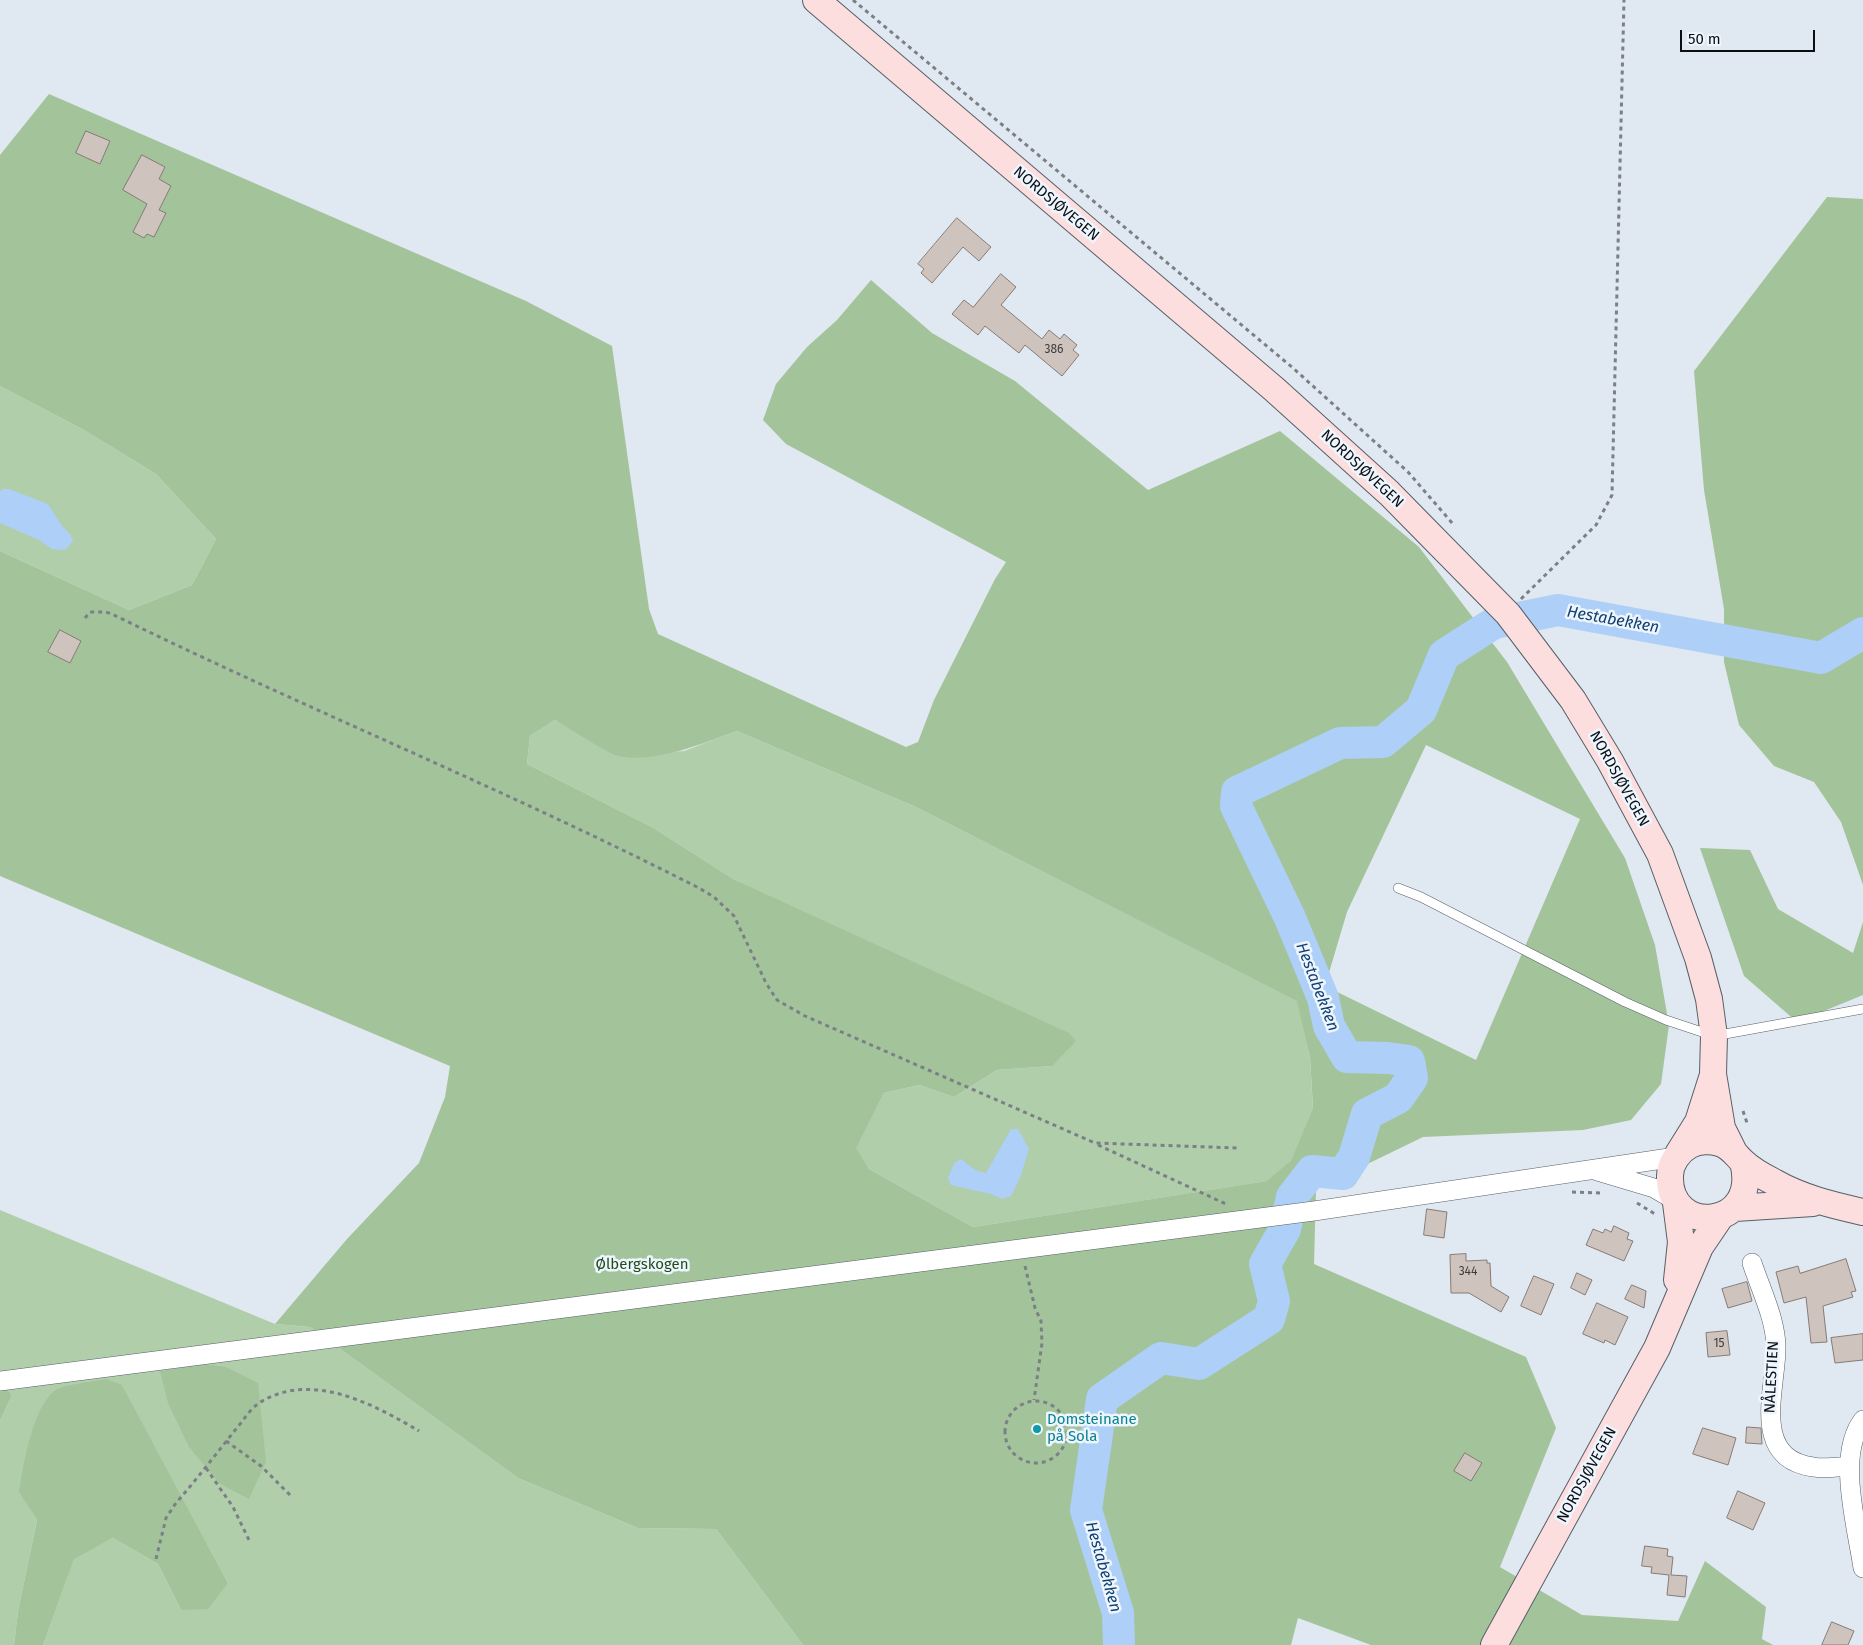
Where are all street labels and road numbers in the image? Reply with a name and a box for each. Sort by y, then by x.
street label: NORDSJØVEGEN [1010,163,1102,245]
street label: NORDSJØVEGEN [1317,426,1407,512]
street label: NORDSJØVEGEN [1585,728,1653,830]
street label: NÅLESTIEN [1761,1340,1783,1414]
street label: NORDSJØVEGEN [1553,1424,1621,1526]

